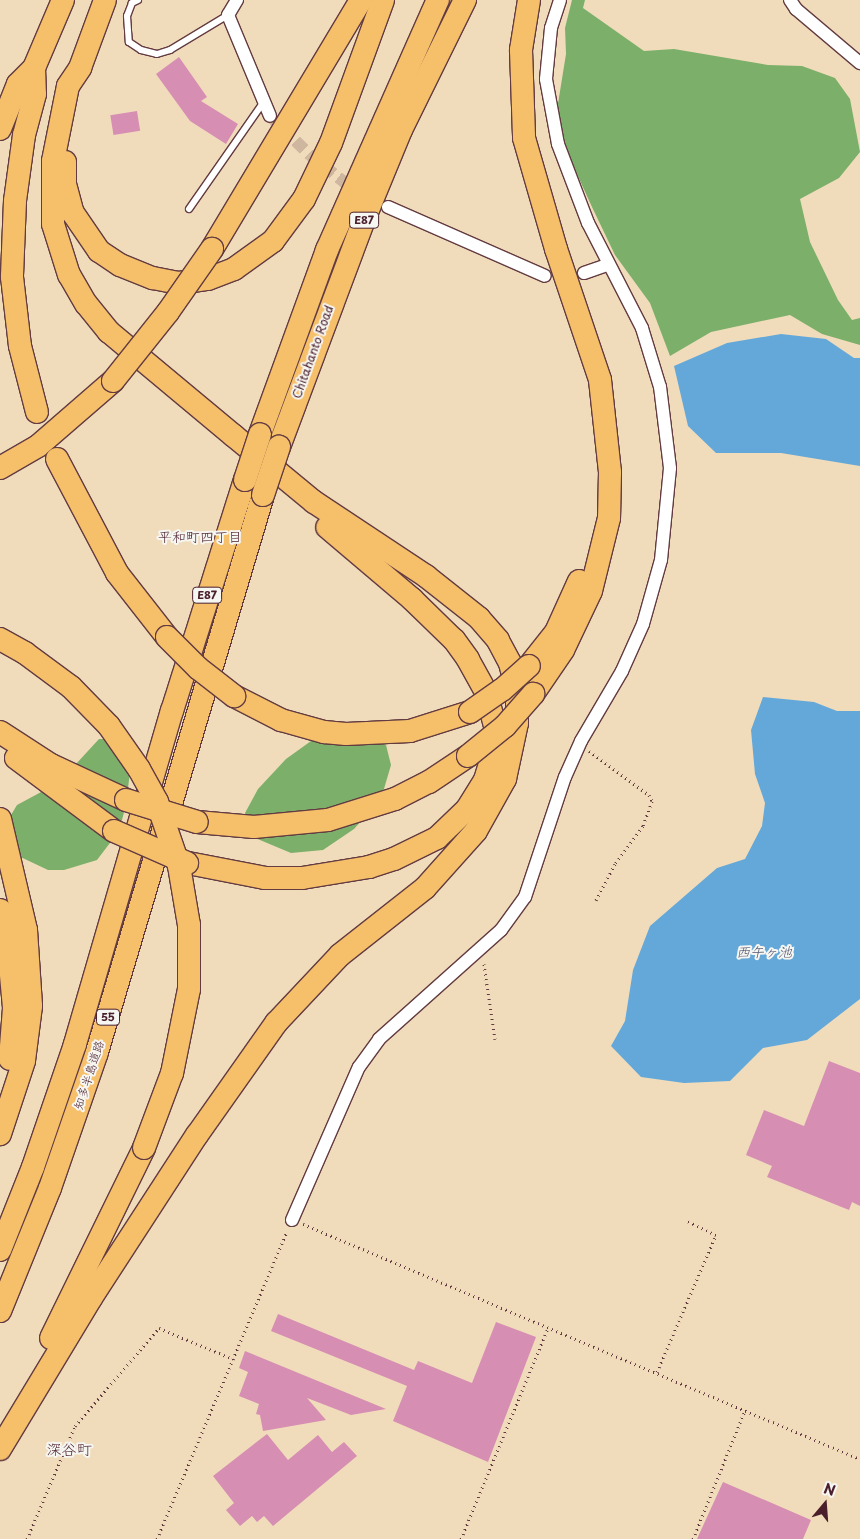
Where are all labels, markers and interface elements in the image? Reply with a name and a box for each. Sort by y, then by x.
road number: E87 [349,212,379,228]
street label: Chitahanto Road [290,304,336,400]
district label: 平和町四丁目 [158,529,242,545]
road number: E87 [192,586,222,604]
water label: 西午ヶ池 [736,944,792,960]
road number: 55 [96,1009,120,1026]
street label: 知多半島道路 [71,1039,107,1111]
district label: 深谷町 [47,1440,91,1458]
text: N [821,1478,838,1501]
north arrow [800,1479,850,1529]

